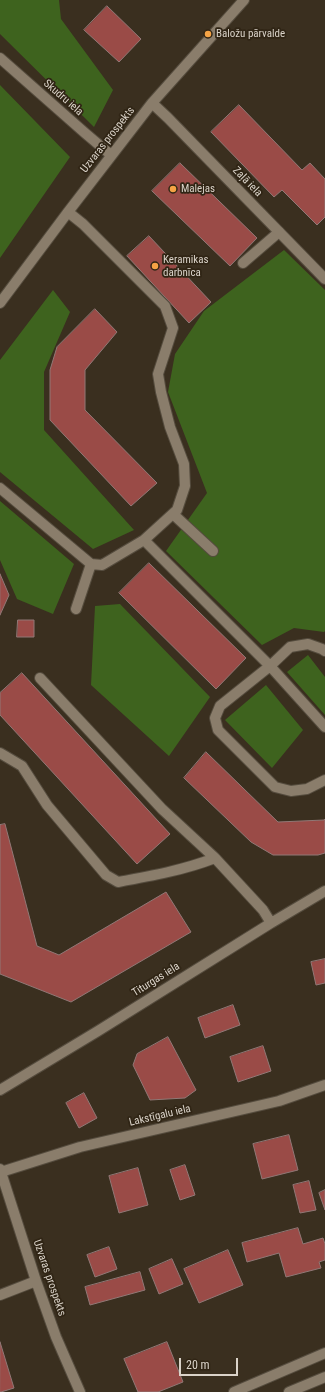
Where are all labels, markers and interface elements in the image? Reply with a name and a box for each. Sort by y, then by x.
place label: Baložu pārvalde [216,27,285,41]
marker: Baložu pārvalde [203,29,213,39]
street label: Skudru iela [41,77,85,119]
street label: Uzvaras prospekts [78,104,138,176]
street label: Zaļā iela [229,164,265,200]
place label: Malejas [181,182,215,196]
marker: Malejas [168,184,178,194]
place label: Keramikas darbnīca [163,253,208,279]
marker: Keramikas darbnīca [150,261,160,271]
street label: Titurgas iela [130,960,182,1000]
street label: Lakstīgalu iela [128,1102,192,1130]
street label: Uzvaras prospekts [30,1238,68,1318]
scale bar [181,1350,240,1376]
text: 20 m [186,1358,210,1372]

